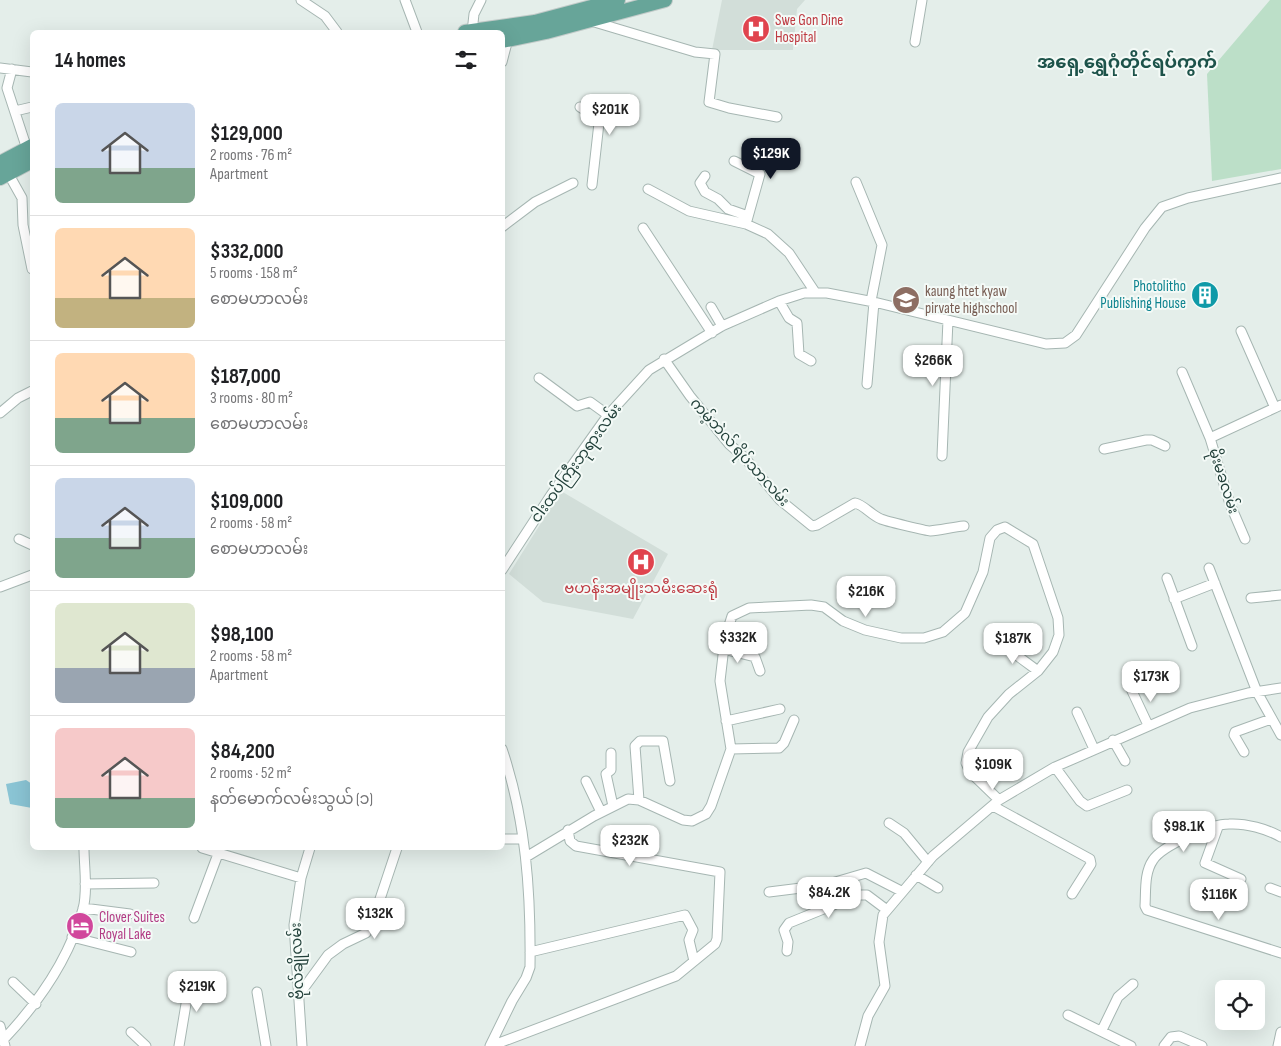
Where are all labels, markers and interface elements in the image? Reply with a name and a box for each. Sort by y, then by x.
place label: Swe Gon Dine Hospital [775,11,843,47]
hospital icon: Swe Gon Dine Hospital [741,14,771,44]
icon: filters [452,46,480,74]
text: 14 homes [55,48,126,73]
district label: အရှေ့ရွှေဂုံတိုင်ရပ်ကွက် [1037,50,1217,76]
pin: $201K [575,94,645,136]
text: $201K [591,100,629,119]
text: $129,000 [210,121,283,146]
icon: home [95,123,155,183]
pin: $129K [736,138,806,180]
text: $129K [752,144,790,163]
text: 2 rooms · 76 m² [210,146,292,165]
text: Apartment [210,165,268,184]
text: $332,000 [210,239,283,264]
icon: home [95,248,155,308]
text: 5 rooms · 158 m² [210,264,298,283]
place label: Photolitho Publishing House [1100,277,1186,313]
building icon: Photolitho Publishing House [1190,280,1220,310]
place label: kaung htet kyaw pirvate highschool [925,282,1017,318]
school or university icon: kaung htet kyaw pirvate highschool [891,285,921,315]
text: စောမဟာလမ်း [210,290,308,309]
pin: $266K [898,344,968,387]
text: $266K [914,351,952,370]
text: $187,000 [210,364,281,389]
icon: home [95,373,155,433]
text: 3 rooms · 80 m² [210,389,293,408]
street label: ကမ့်ဘဲလ် ရိပ်သာလမ်း [684,393,794,512]
street label: ငါးထပ်ကြီးဘုရားလမ်း [526,399,628,528]
text: စောမဟာလမ်း [210,415,308,434]
street label: မိုးမခလမ်း [1202,446,1244,517]
text: $109,000 [210,489,283,514]
icon: home [95,498,155,558]
text: 2 rooms · 58 m² [210,514,292,533]
text: စောမဟာလမ်း [210,540,308,559]
hospital icon: ဗဟန်းအမျိုးသမီးဆေးရုံ [626,547,656,577]
pin: $216K [831,576,901,618]
place label: ဗဟန်းအမျိုးသမီးဆေးရုံ [564,578,718,600]
text: $216K [848,582,884,601]
text: $98,100 [210,622,274,647]
pin: $332K [703,622,773,664]
pin: $187K [978,622,1048,665]
icon: home [95,623,155,683]
text: $332K [719,628,757,647]
text: $187K [995,629,1031,648]
text: 2 rooms · 58 m² [210,647,292,666]
pin: $173K [1116,660,1186,703]
text: Apartment [210,666,268,685]
text: $173K [1133,667,1169,686]
text: $84,200 [210,739,275,764]
icon: home [95,748,155,808]
pin: $109K [958,748,1028,791]
text: $109K [974,755,1012,774]
text: 2 rooms · 52 m² [210,764,292,783]
text: နတ်မောက်လမ်းသွယ် (၁) [210,790,373,809]
pin: $98.1K [1143,810,1225,853]
text: $98.1K [1163,817,1205,836]
pin: $232K [595,824,665,867]
text: $232K [611,831,649,850]
pin: $84.2K [788,876,870,919]
pin: $116K [1184,878,1254,921]
text: $84.2K [808,883,850,902]
text: $116K [1201,885,1237,904]
pin: $132K [340,898,410,940]
text: $132K [357,904,393,923]
place label: Clover Suites Royal Lake [99,908,165,944]
hotel icon: Clover Suites Royal Lake [65,911,95,941]
street label: ဗိုလ်ချိုလမ်း [286,922,310,1000]
pin: $219K [162,970,232,1013]
text: $219K [179,977,215,996]
map controls [1215,980,1265,1030]
button: locate [1215,980,1265,1030]

